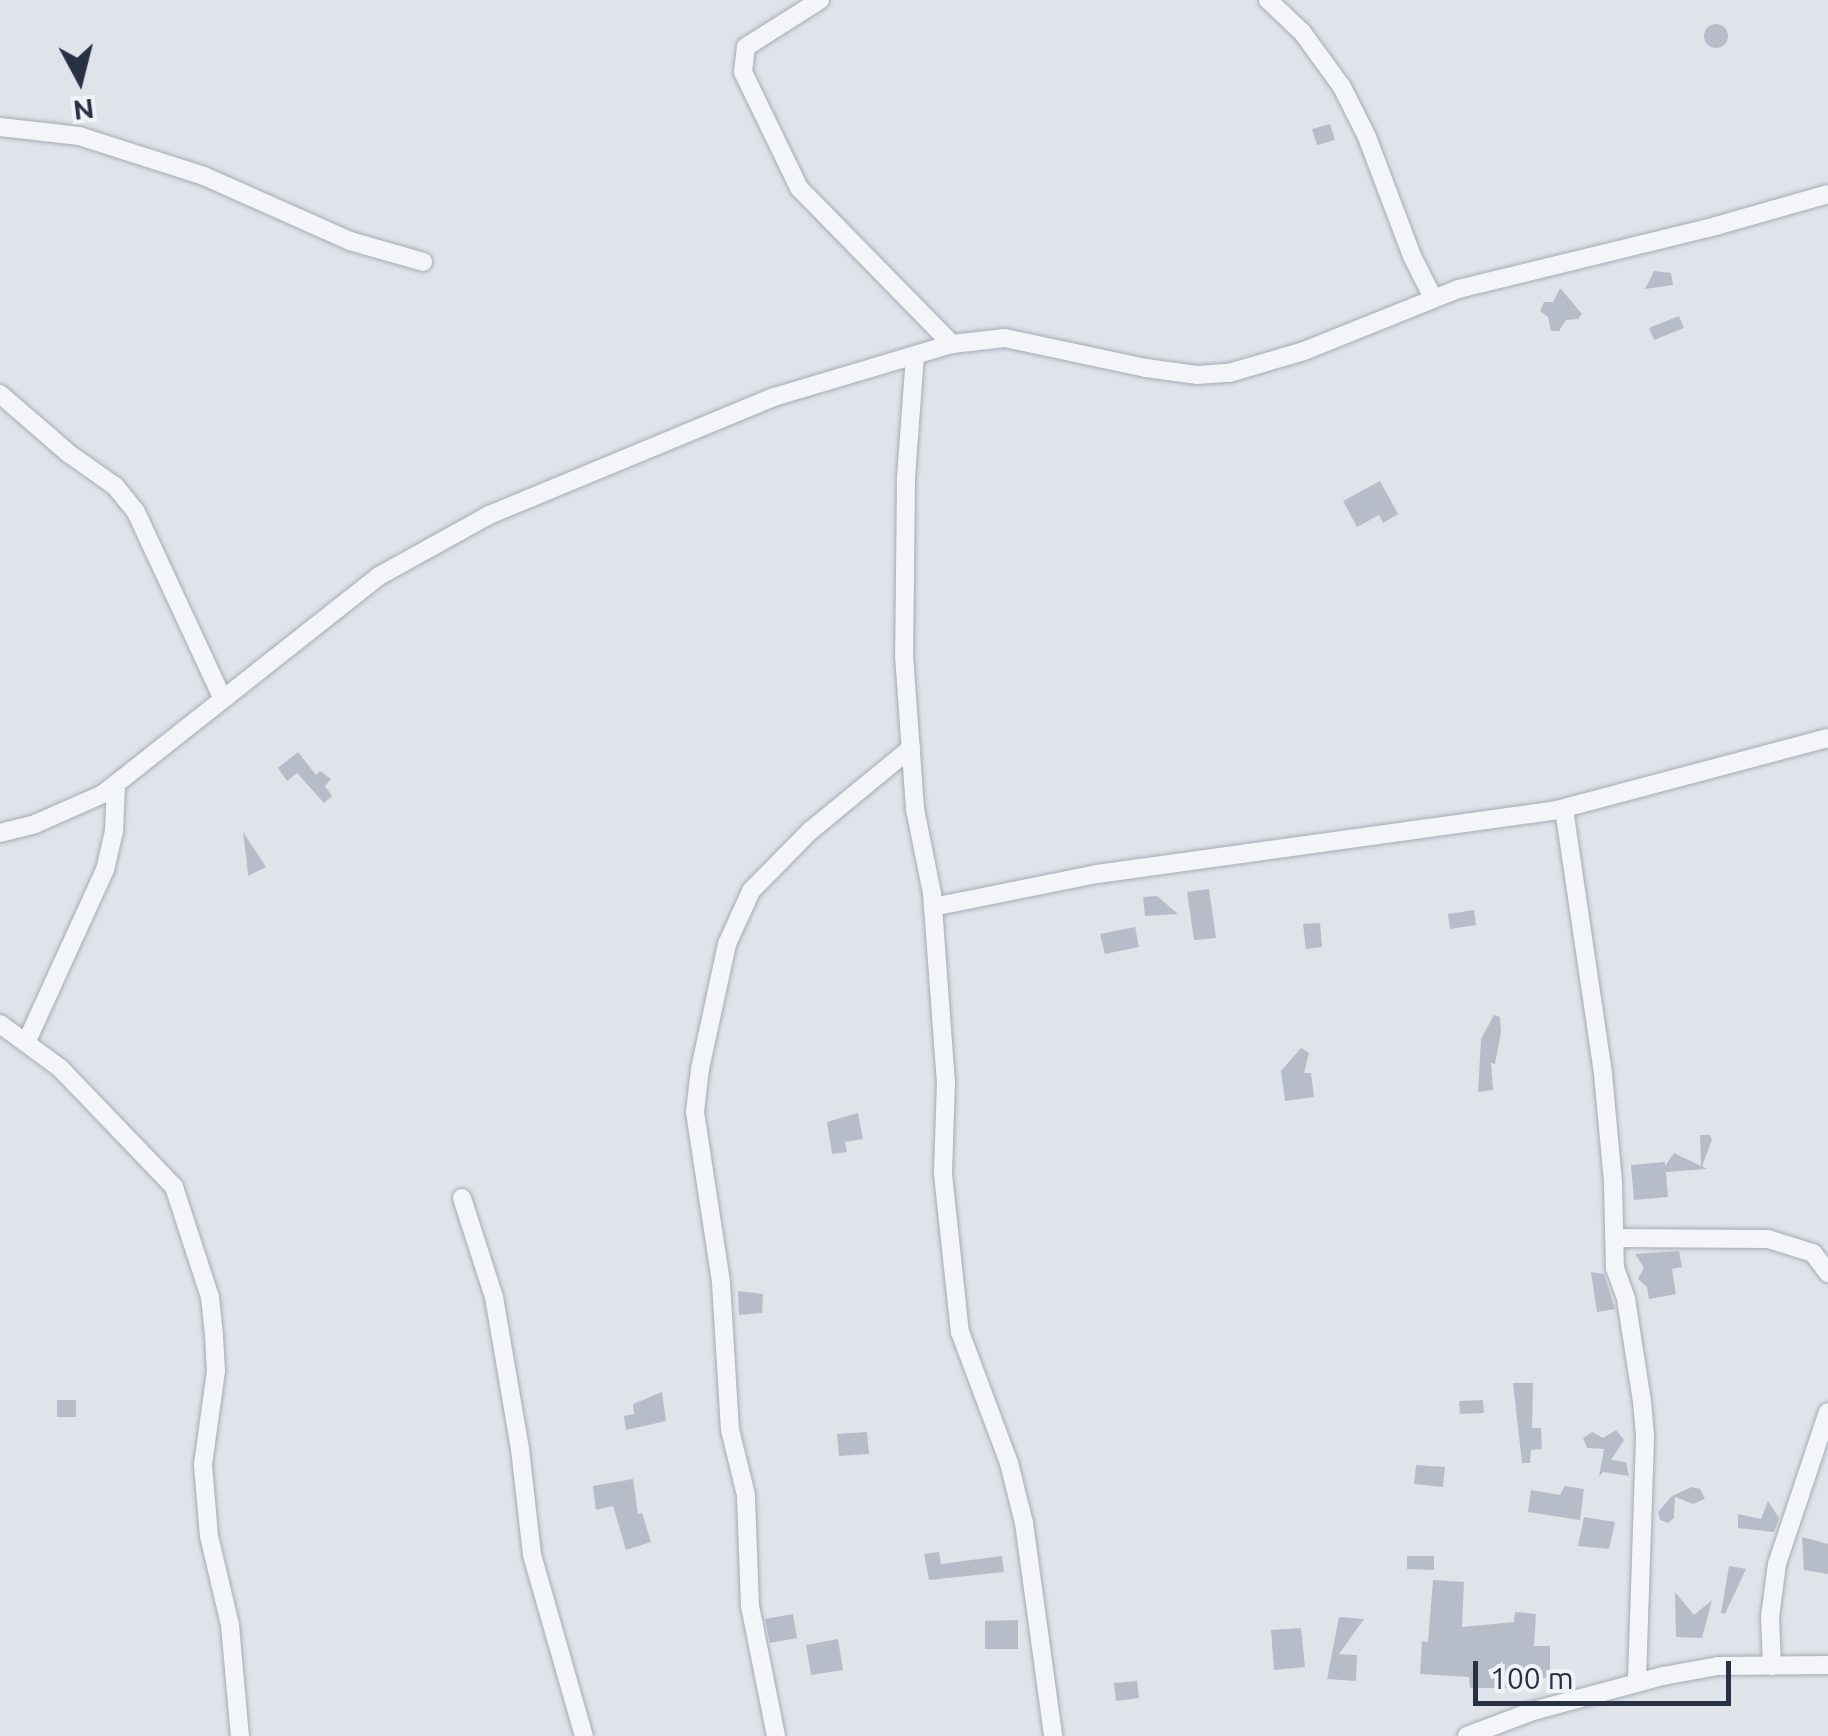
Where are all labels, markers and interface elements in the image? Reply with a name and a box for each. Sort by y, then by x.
north arrow [30,30,130,130]
text: N [71,94,96,127]
scale bar [1478,1641,1736,1703]
text: 100 m [1490,1661,1574,1695]

